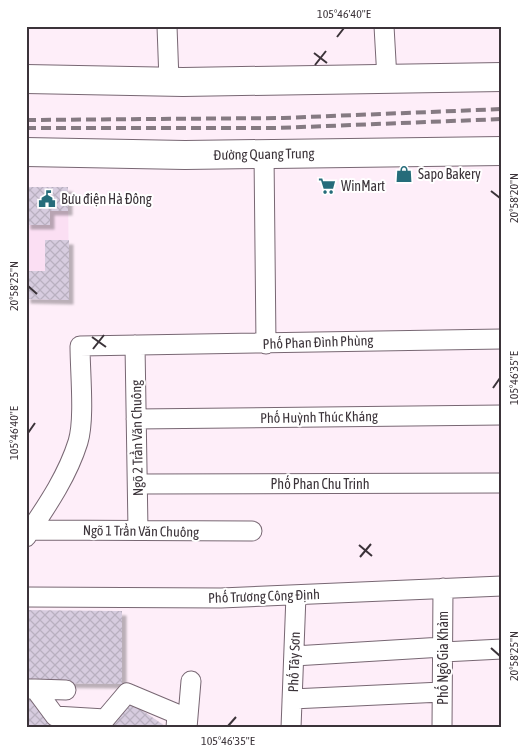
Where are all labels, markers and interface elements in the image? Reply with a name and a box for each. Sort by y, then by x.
text: 105°46'40"E [317,7,371,21]
street label: Đường Quang Trung [213,145,315,163]
shop icon: Sapo Bakery [394,164,414,184]
place label: Sapo Bakery [418,166,481,182]
text: 20°58'20"N [507,173,521,223]
supermarket icon: WinMart [317,176,337,196]
place label: WinMart [341,178,385,194]
public building icon: Bưu điện Hà Đông [37,189,57,209]
place label: Bưu điện Hà Đông [61,191,152,207]
text: 20°58'25"N [7,261,21,311]
street label: Phố Phan Đình Phùng [262,331,374,352]
text: 105°46'35"E [507,351,521,405]
street label: Ngõ 2 Trần Văn Chuông [127,380,146,496]
text: 105°46'40"E [7,406,21,460]
street label: Phố Huỳnh Thúc Kháng [260,407,378,426]
street label: Phố Phan Chu Trinh [270,475,370,492]
street label: Ngõ 1 Trần Văn Chuông [83,521,199,540]
street label: Phố Trương Công Định [208,585,320,606]
street label: Phố Ngô Gia Khảm [434,611,451,705]
street label: Phố Tây Sơn [284,631,303,693]
text: 20°58'25"N [507,631,521,681]
text: 105°46'35"E [201,734,255,748]

